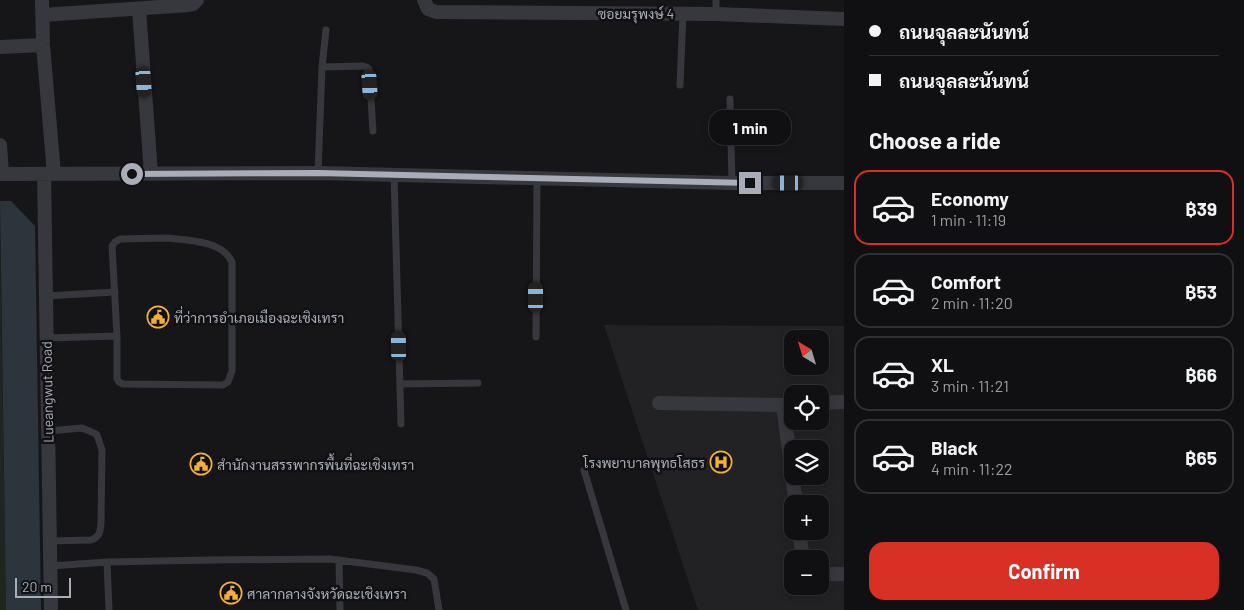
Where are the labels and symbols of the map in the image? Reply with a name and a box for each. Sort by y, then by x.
street label: ซอยมรุพงษ์ 4 [598,5,674,24]
car [135,67,152,97]
car [361,70,378,100]
callout: 1 min [709,110,791,146]
route start [121,163,143,185]
route end [739,172,761,194]
car [773,176,803,191]
car [528,282,543,312]
public building icon: ที่ว่าการอำเภอเมืองฉะเชิงเทรา [146,305,170,329]
place label: ที่ว่าการอำเภอเมืองฉะเชิงเทรา [174,306,344,326]
north arrow [784,330,829,375]
car [391,331,406,361]
street label: Lueangwut Road [38,341,56,443]
hospital icon: โรงพยาบาลพุทธโสธร [709,450,733,474]
public building icon: สำนักงานสรรพากรพื้นที่ฉะเชิงเทรา [189,452,213,476]
place label: สำนักงานสรรพากรพื้นที่ฉะเชิงเทรา [217,453,414,473]
place label: โรงพยาบาลพุทธโสธร [582,454,705,473]
scale bar [15,575,71,598]
public building icon: ศาลากลางจังหวัดฉะเชิงเทรา [219,581,243,605]
place label: ศาลากลางจังหวัดฉะเชิงเทรา [247,585,407,602]

